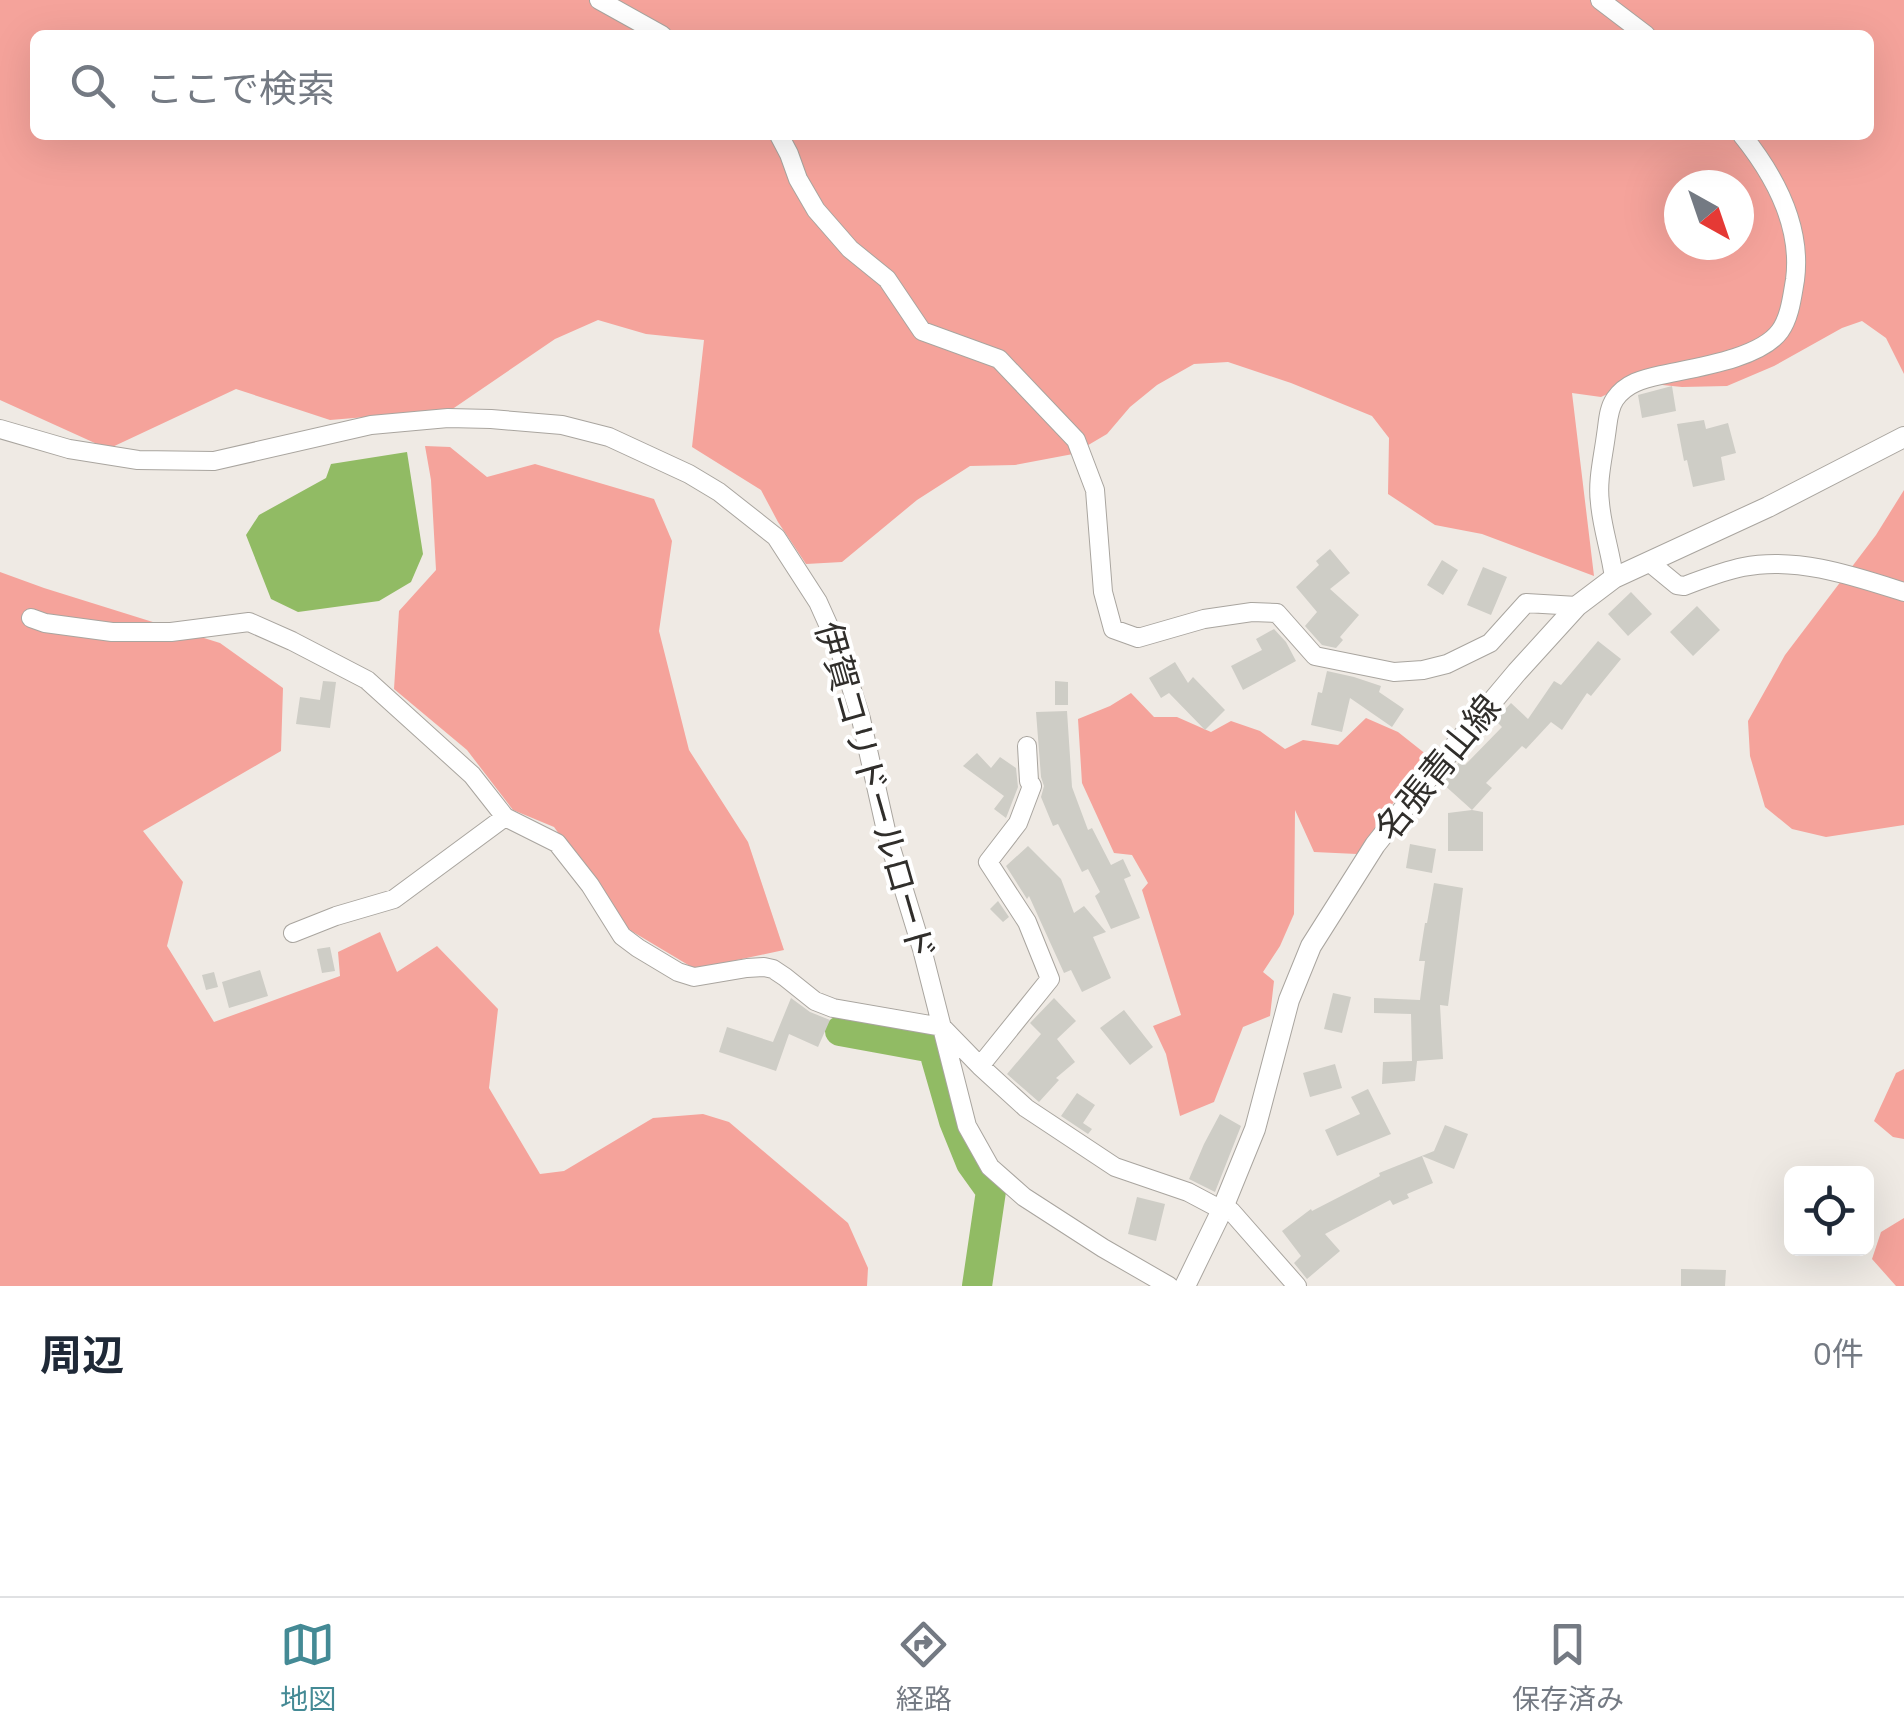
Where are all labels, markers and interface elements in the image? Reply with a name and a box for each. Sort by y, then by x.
search box [30,30,1874,140]
icon: search [65,58,120,113]
text: ここで検索 [145,63,335,112]
north arrow [1664,170,1754,260]
street label: 伊賀コリドールロード [806,616,946,965]
street label: 名張青山線 [1364,685,1510,850]
map controls [1784,1166,1874,1256]
button: locate [1784,1166,1874,1256]
text: 周辺 [40,1327,124,1382]
text: 0件 [1813,1332,1864,1374]
tab: 地図 [280,1617,336,1717]
tab: 経路 [896,1617,952,1717]
tab: 保存済み [1512,1617,1624,1717]

